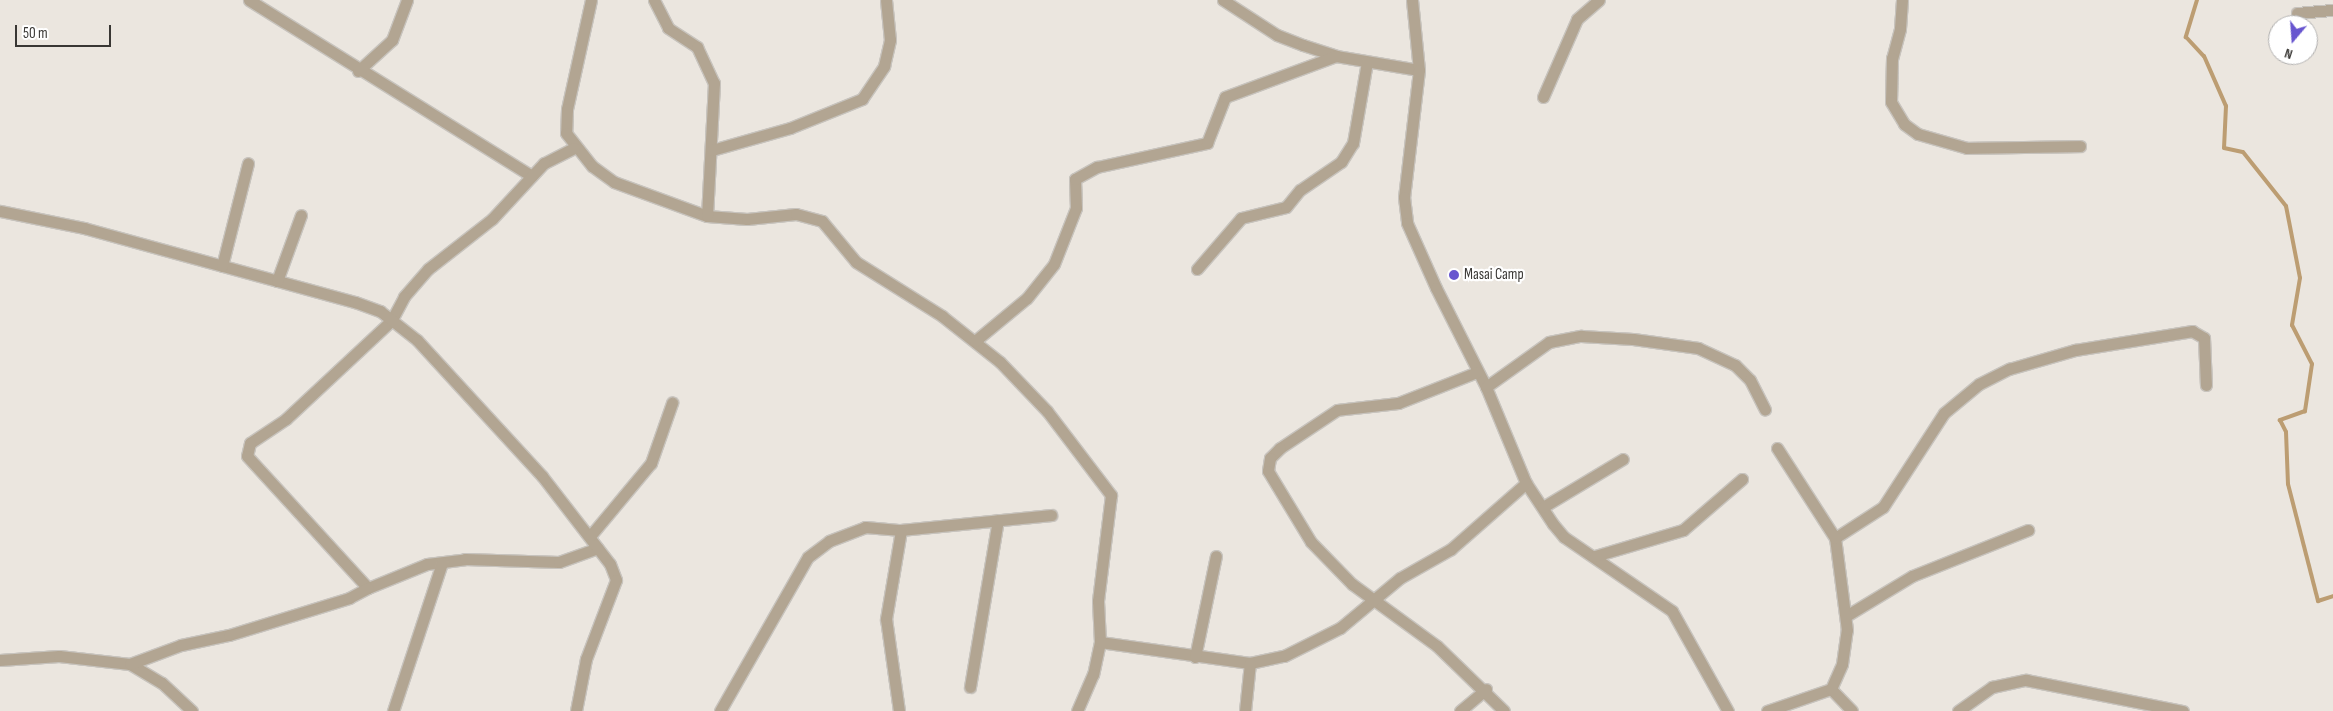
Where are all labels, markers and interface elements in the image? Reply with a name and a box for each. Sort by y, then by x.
scale bar [18,15,114,47]
north arrow [2268,15,2318,65]
text: 50 m [23,24,48,43]
text: N [2282,45,2295,63]
place label: Masai Camp [1464,266,1524,284]
marker: Masai Camp [1448,269,1460,281]

